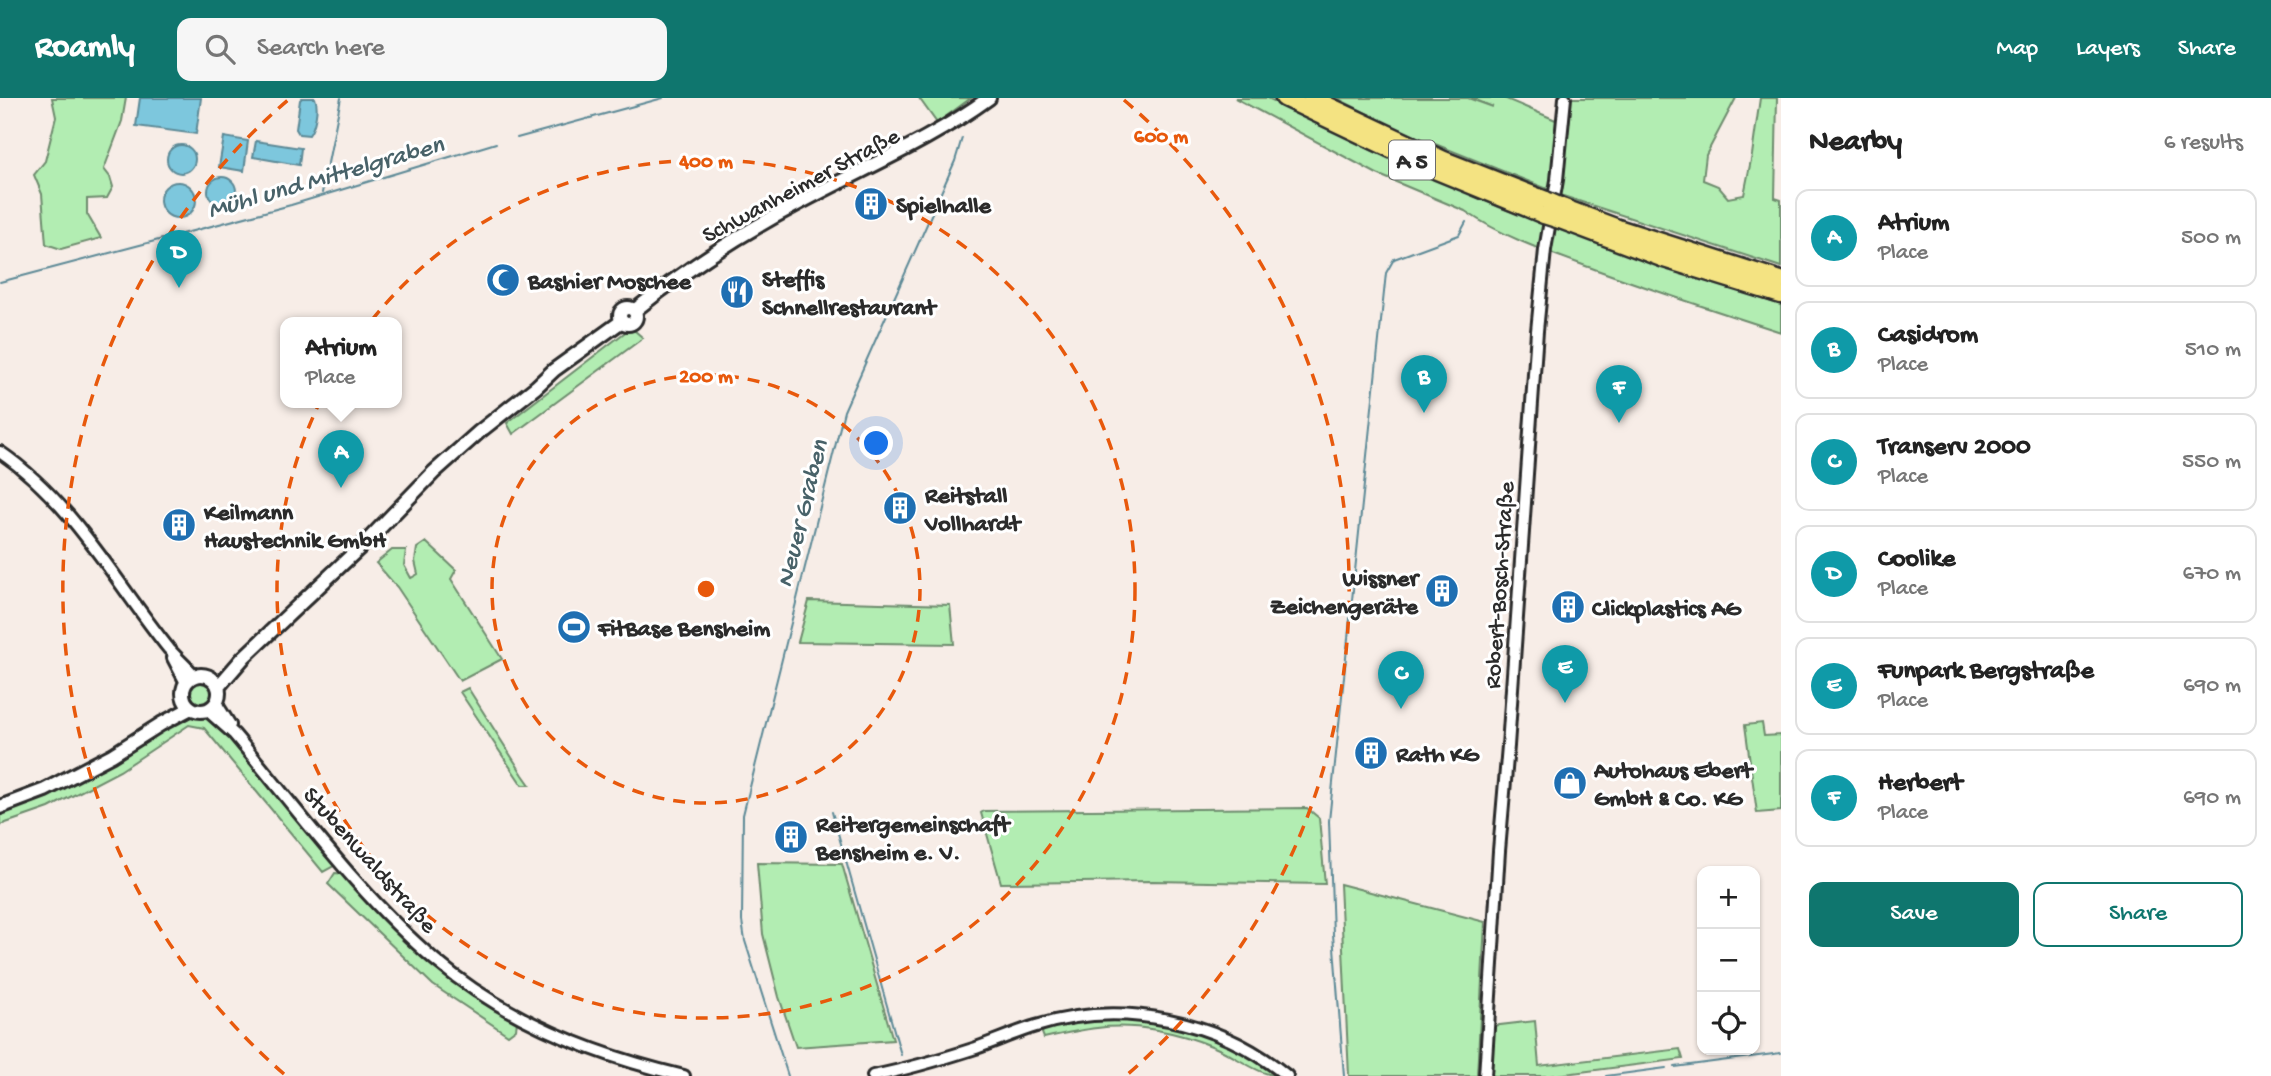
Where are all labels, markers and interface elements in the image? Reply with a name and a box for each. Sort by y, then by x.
search box [177,18,667,81]
text: Roamly [35,30,135,68]
icon: search [201,30,239,68]
text: Search here [257,34,385,65]
text: Map [1996,35,2038,64]
text: Layers [2076,35,2140,64]
text: Share [2178,35,2236,64]
street label: Schwanheimer Straße [698,123,906,251]
text: 600 m [1134,126,1188,151]
text: Nearby [1809,126,1902,161]
text: 6 results [2164,130,2243,157]
water label: Mühl und Mittelgraben [205,131,448,228]
road number: A 5 [1389,141,1435,180]
text: 400 m [678,151,733,176]
building icon: Spielhalle [852,185,890,223]
place label: Spielhalle [896,193,993,222]
text: Atrium [1878,209,1949,240]
text: A [1827,225,1841,252]
text: 500 m [2181,225,2241,252]
pin: D [156,230,202,288]
text: Place [1878,240,1928,267]
mosque icon: Bashier Moschee [484,261,522,299]
place label: Steffis Schnellrestaurant [762,267,938,324]
place label: Bashier Moschee [527,269,692,298]
restaurant icon: Steffis Schnellrestaurant [718,273,756,311]
popup [280,317,402,408]
text: Casidrom [1878,321,1978,352]
text: Atrium [305,334,377,365]
text: B [1828,337,1840,364]
text: 510 m [2185,337,2241,364]
text: Place [1878,352,1928,379]
pin: B [1401,355,1447,413]
text: Place [305,365,355,392]
pin: F [1596,365,1642,423]
text: 200 m [679,366,733,391]
your location [859,426,893,460]
pin: A [318,430,364,488]
text: Transerv 2000 [1878,433,2031,464]
water label: Neuer Graben [771,437,838,591]
text: C [1828,449,1840,476]
text: 550 m [2182,449,2241,476]
text: Place [1878,464,1928,491]
street label: Robert-Bosch-Straße [1480,480,1523,690]
place label: Reitstall Vollhardt [924,483,1022,540]
building icon: Reitstall Vollhardt [881,489,919,527]
place label: Keilmann Haustechnik GmbH [203,500,387,557]
building icon: Keilmann Haustechnik GmbH [160,506,198,544]
text: Coolike [1878,545,1955,576]
text: D [1827,561,1842,588]
text: 670 m [2183,561,2241,588]
place label: Wissner Zeichengeräte [1270,566,1421,623]
building icon: Wissner Zeichengeräte [1423,572,1461,610]
text: Place [1878,576,1928,603]
centre of rings [694,577,718,601]
building icon: Clickplastics AG [1549,588,1587,626]
place label: Clickplastics AG [1592,596,1742,625]
sports icon: FitBase Bensheim [555,608,593,646]
place label: FitBase Bensheim [597,616,770,645]
pin: E [1542,645,1588,703]
pin: C [1378,651,1424,709]
text: Funpark Bergstraße [1878,657,2094,688]
text: E [1827,673,1841,700]
text: 690 m [2183,673,2241,700]
text: Place [1878,688,1928,715]
building icon: Rath KG [1352,734,1390,772]
place label: Rath KG [1395,742,1480,771]
place label: Autohaus Ebert GmbH & Co. KG [1593,758,1754,815]
shop icon: Autohaus Ebert GmbH & Co. KG [1551,764,1589,802]
text: Herbert [1878,769,1962,800]
street label: Stubenwaldstraße [295,782,442,941]
text: F [1828,785,1840,812]
text: 690 m [2183,785,2241,812]
text: Place [1878,800,1928,827]
place label: Reitergemeinschaft Bensheim e. V. [815,812,1011,869]
building icon: Reitergemeinschaft Bensheim e. V. [772,818,810,856]
map controls [1697,866,1760,1055]
button: + [1697,866,1760,929]
button: Save [1809,882,2019,947]
button: Share [2033,882,2243,947]
button: − [1697,929,1760,992]
button: locate [1697,992,1760,1055]

